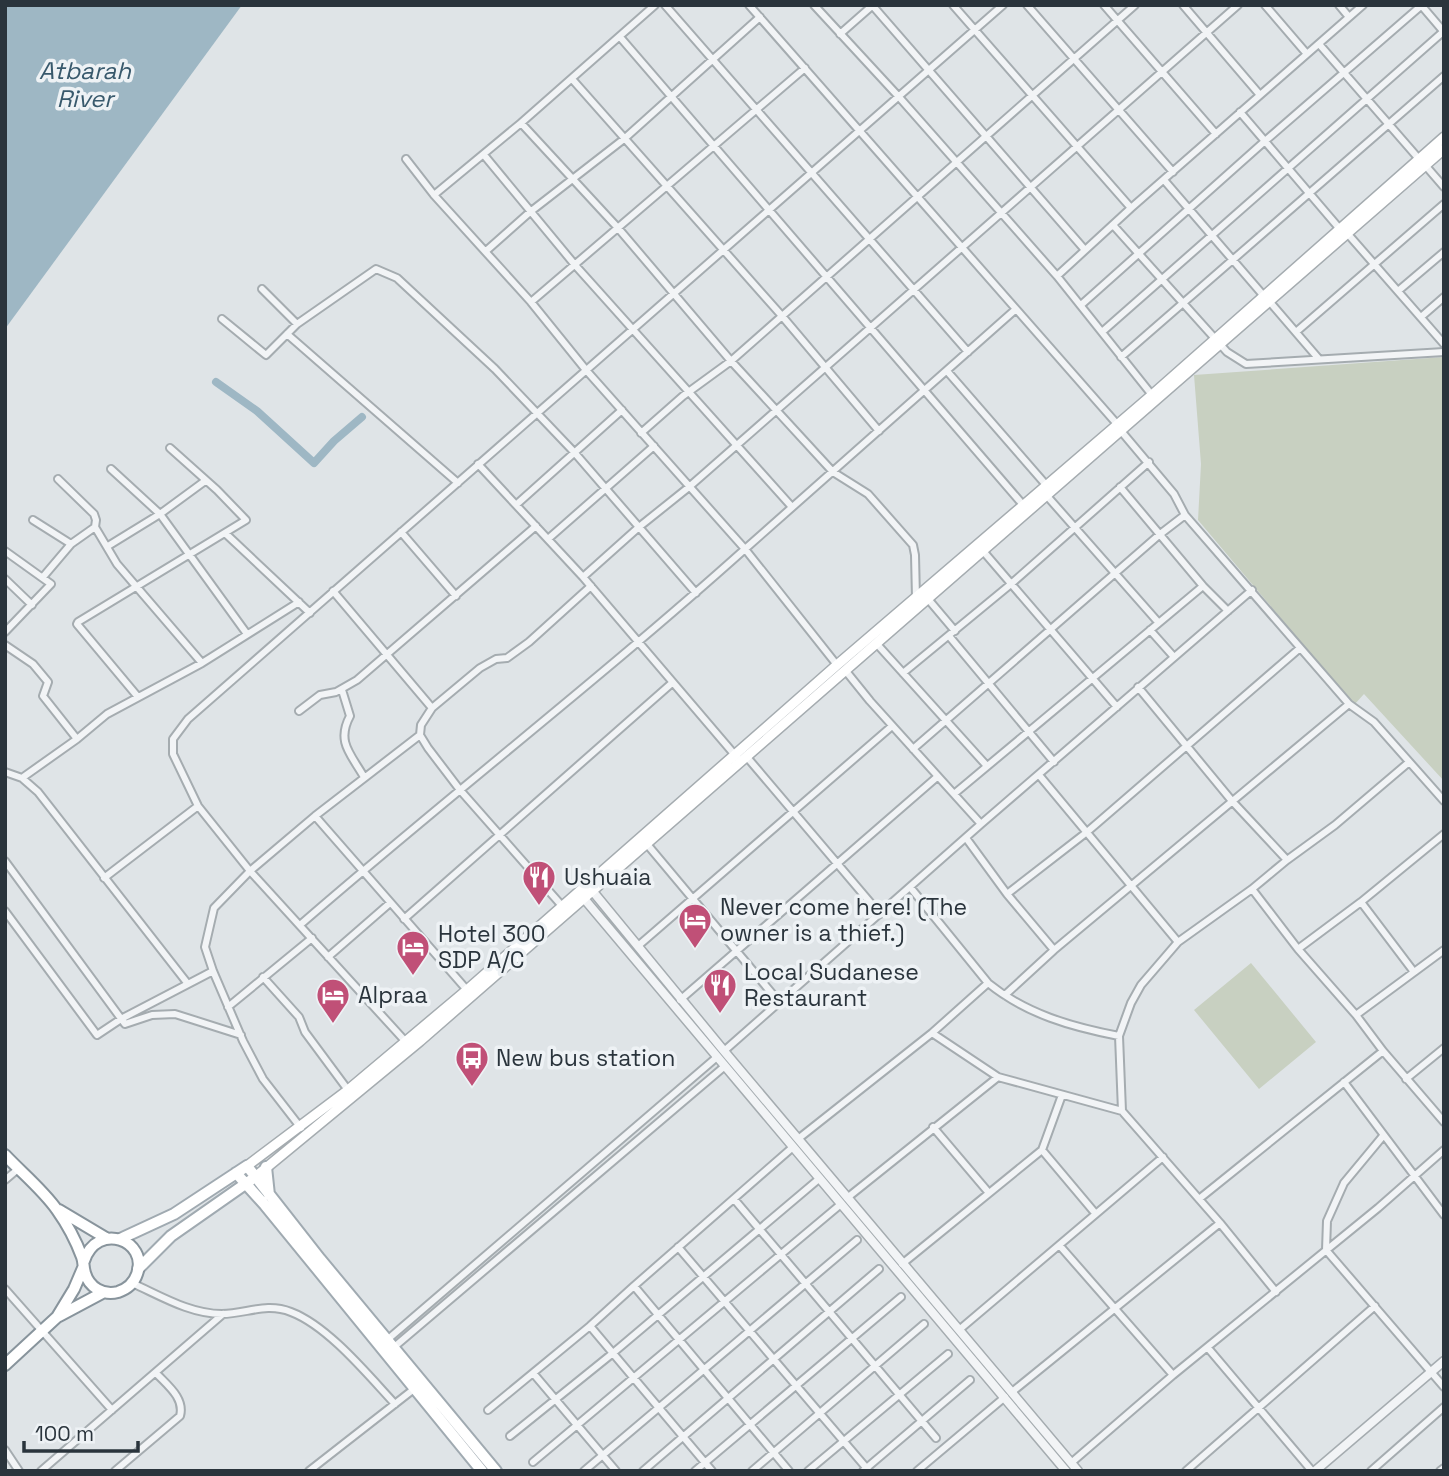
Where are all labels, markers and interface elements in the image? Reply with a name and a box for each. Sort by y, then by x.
water label: Atbarah River [39,55,132,114]
restaurant icon: Ushuaia [520,858,558,907]
place label: Ushuaia [564,862,652,892]
place label: Never come here! (The owner is a thief.) [720,892,967,948]
hotel icon: Never come here! (The owner is a thief.) [676,901,714,950]
place label: Hotel 300 SDP A/C [438,919,546,975]
hotel icon: Hotel 300 SDP A/C [394,928,432,977]
place label: Local Sudanese Restaurant [744,957,919,1013]
restaurant icon: Local Sudanese Restaurant [701,966,739,1015]
hotel icon: Alpraa [314,976,352,1025]
place label: Alpraa [358,980,428,1010]
bus stop icon: New bus station [453,1039,491,1088]
place label: New bus station [496,1043,675,1073]
scale bar [24,1410,138,1454]
text: 100 m [35,1420,94,1447]

